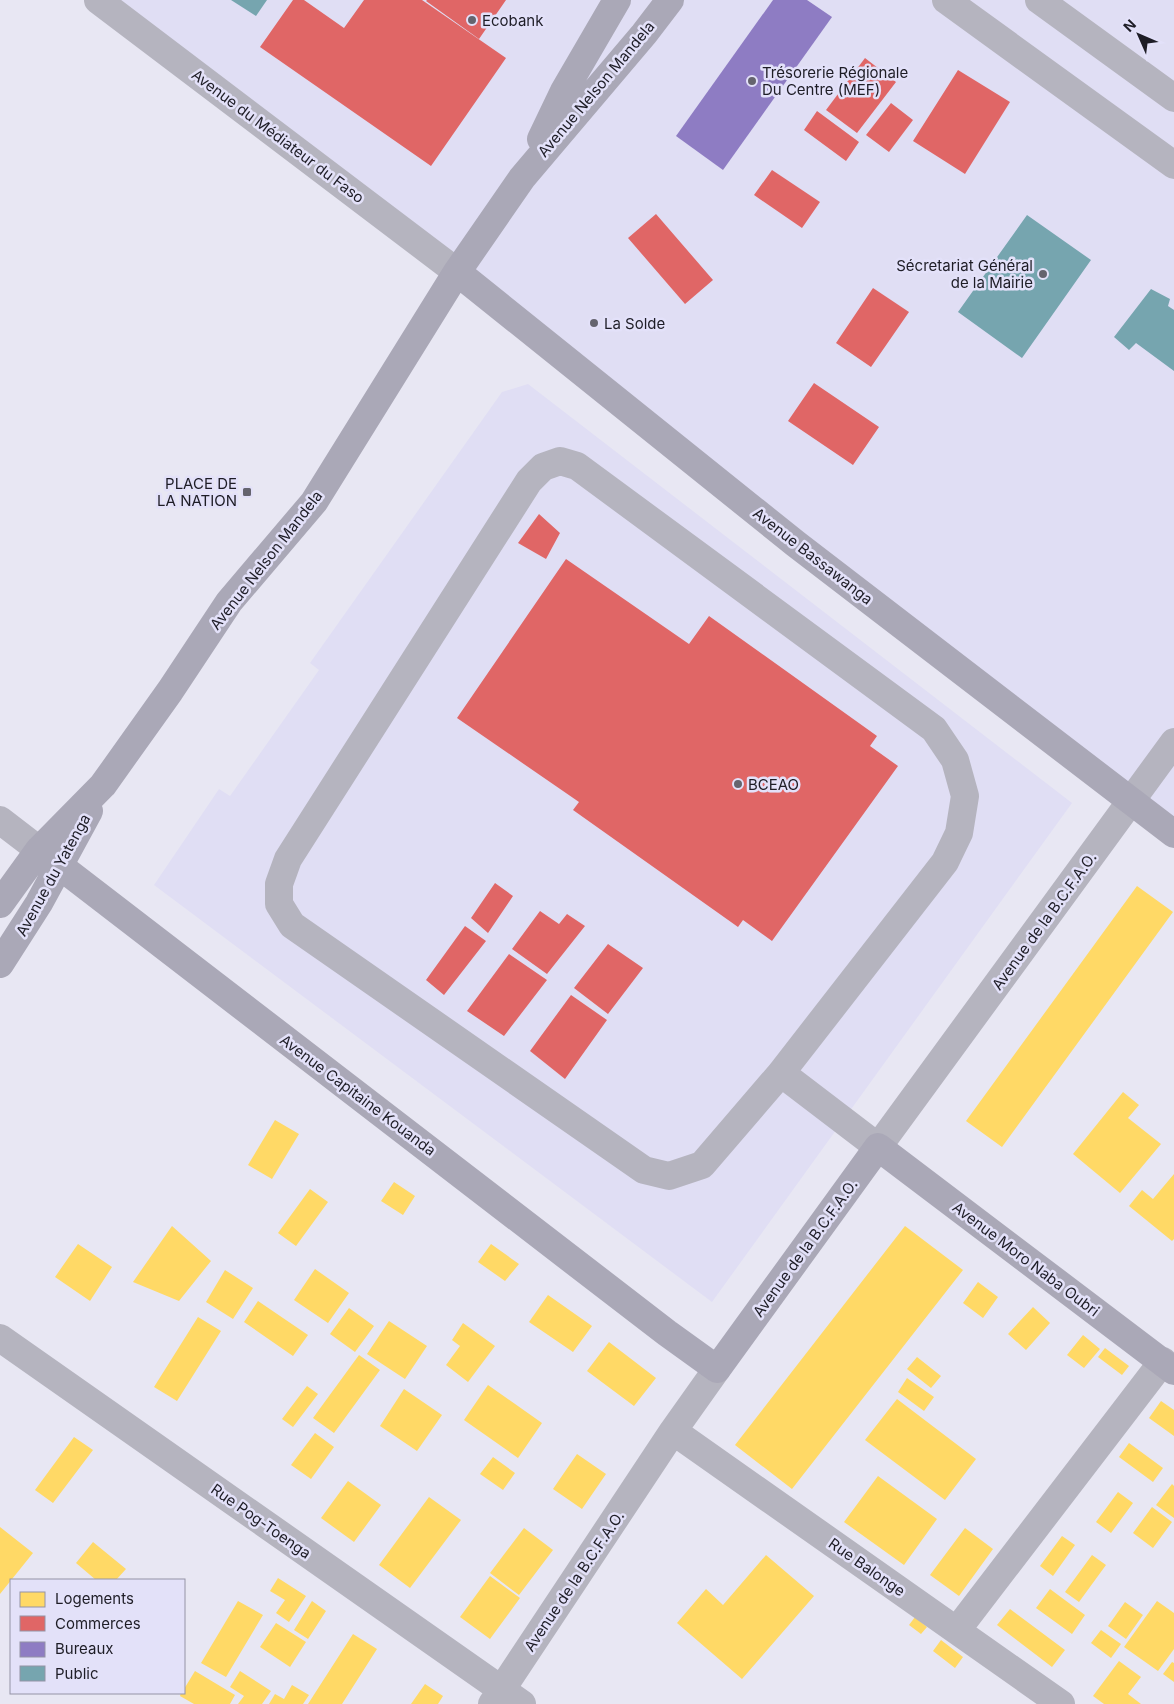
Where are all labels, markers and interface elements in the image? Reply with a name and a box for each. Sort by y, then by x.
north arrow [1114,10,1164,60]
place label: Ecobank [482,11,544,30]
marker: Ecobank [466,14,478,26]
text: N [1120,16,1139,35]
street label: Avenue Nelson Mandela [534,17,658,161]
place label: Trésorerie Régionale Du Centre (MEF) [762,63,908,99]
street label: Avenue du Médiateur du Faso [188,65,368,207]
marker: Trésorerie Régionale Du Centre (MEF) [746,75,758,87]
place label: Sécretariat Général de la Mairie [896,256,1033,292]
marker: Sécretariat Général de la Mairie [1037,268,1049,280]
place label: La Solde [604,314,665,333]
marker: La Solde [588,317,600,329]
place label: PLACE DE LA NATION [157,474,237,510]
marker: PLACE DE LA NATION [241,486,253,498]
street label: Avenue Nelson Mandela [206,487,326,633]
street label: Avenue Bassawanga [749,503,877,609]
place label: BCEAO [748,775,799,794]
marker: BCEAO [732,778,744,790]
street label: Avenue du Yatenga [12,811,94,939]
street label: Avenue de la B.C.F.A.O. [988,848,1100,994]
street label: Avenue Capitaine Kouanda [276,1030,440,1160]
street label: Avenue de la B.C.F.A.O. [749,1175,861,1321]
street label: Avenue Moro Naba Oubri [949,1198,1103,1320]
street label: Rue Pog-Toenga [207,1479,315,1563]
street label: Avenue de la B.C.F.A.O. [520,1507,628,1655]
street label: Rue Balonge [825,1534,909,1600]
legend [10,1579,185,1694]
text: Logements [55,1589,134,1608]
text: Commerces [55,1614,141,1633]
text: Bureaux [55,1639,113,1658]
text: Public [55,1664,98,1683]

